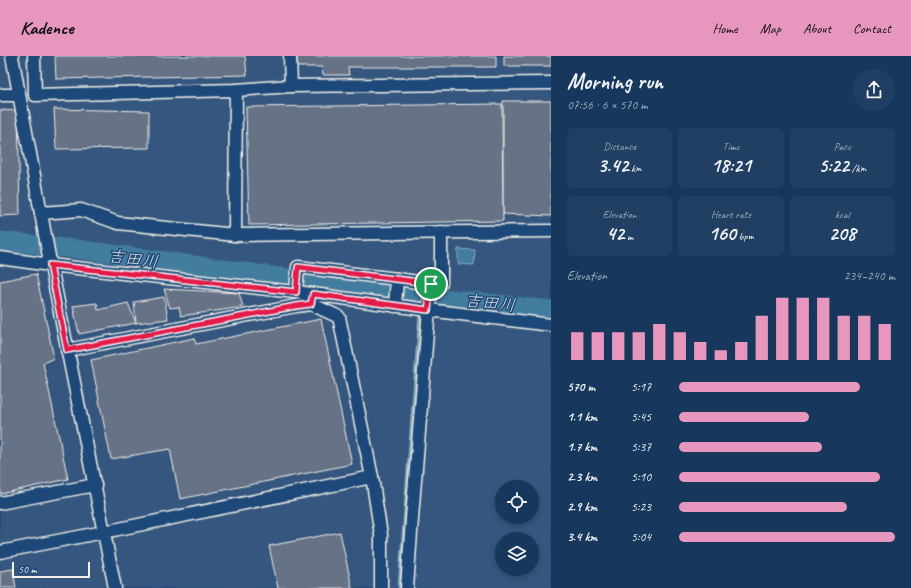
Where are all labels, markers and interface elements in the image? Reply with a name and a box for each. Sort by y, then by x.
text: Kadence [20,16,74,40]
text: Home [712,20,738,37]
text: Map [760,20,781,37]
text: About [803,20,831,37]
text: Contact [853,20,891,37]
text: Morning run [567,68,663,96]
button: share [853,69,895,111]
text: 07:56 · 6 × 570 m [567,97,648,113]
text: Distance [603,139,636,153]
text: Time [723,139,739,153]
text: Pace [834,139,851,153]
text: 3.42 [597,153,628,178]
text: 18:21 [711,153,751,178]
text: 5:22 [818,153,849,178]
text: km [628,161,642,175]
text: /km [849,161,866,175]
text: Elevation [603,207,637,221]
text: Heart rate [711,207,751,221]
text: kcal [835,207,850,221]
text: 42 [606,221,624,246]
text: 160 [708,221,736,246]
text: 208 [829,221,856,246]
text: m [624,229,633,243]
text: bpm [736,229,754,243]
water label: 吉田川 [106,245,160,273]
pin [414,267,448,301]
text: Elevation [567,268,607,284]
text: 234–240 m [844,268,895,284]
icon: arrive [420,273,442,295]
water label: 吉田川 [464,290,516,316]
text: 570 m [567,379,595,395]
text: 5:17 [631,379,651,395]
text: 1.1 km [567,409,597,425]
text: 5:45 [631,409,651,425]
text: 1.7 km [567,439,597,455]
text: 5:37 [631,439,651,455]
text: 2.3 km [567,469,597,485]
text: 5:10 [631,469,651,485]
map controls [495,480,539,576]
button: locate [495,480,539,524]
text: 2.9 km [567,499,597,515]
text: 5:23 [631,499,651,515]
text: 3.4 km [567,529,597,545]
text: 5:04 [631,529,651,545]
button: layers [495,532,539,576]
scale bar [12,560,90,579]
text: 50 m [18,562,37,576]

